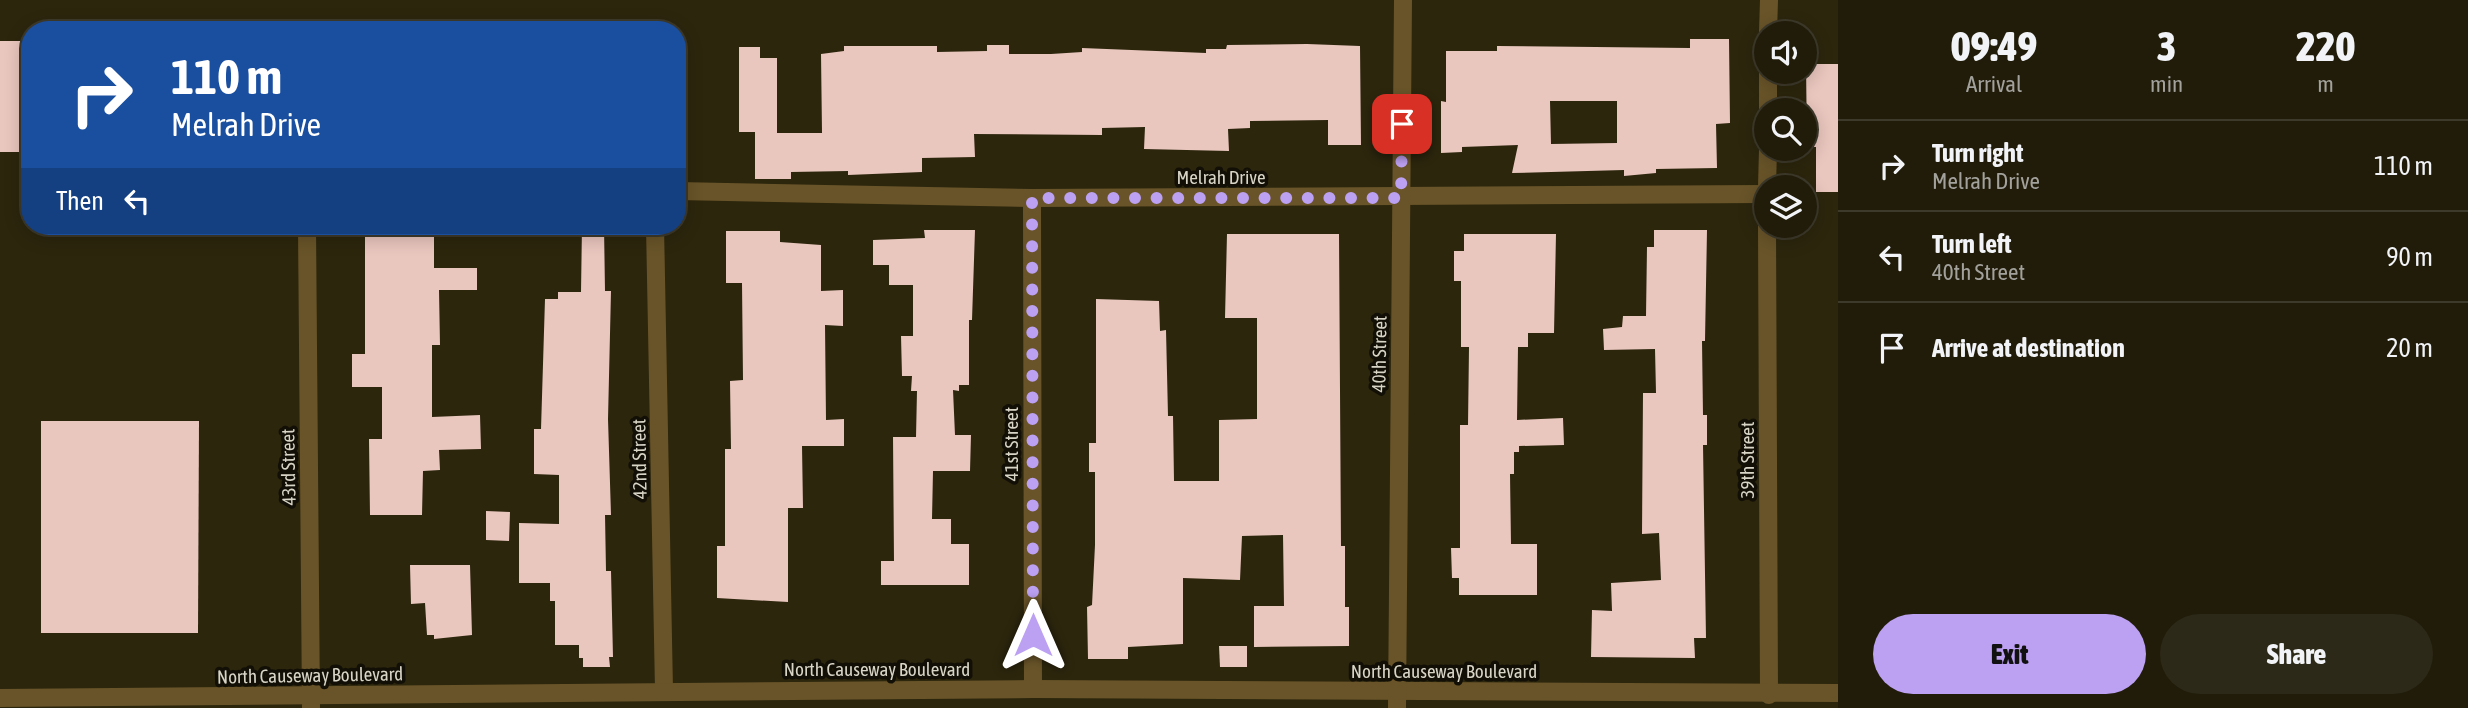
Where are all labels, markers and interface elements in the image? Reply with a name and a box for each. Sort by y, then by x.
map controls [1754,21,1817,238]
button: sound [1754,21,1817,84]
text: 09:49 [1951,22,2037,70]
text: 3 [2157,22,2176,70]
text: 220 [2296,22,2355,70]
text: 110 m [171,48,282,104]
icon: right [56,49,147,140]
text: Arrival [1966,71,2022,97]
text: min [2150,71,2183,97]
text: m [2317,71,2334,97]
pin [1372,94,1432,154]
button: search [1754,98,1817,161]
icon: arrive [1383,105,1421,143]
text: Melrah Drive [171,106,321,143]
text: Turn right [1932,138,2023,168]
icon: right [1873,147,1911,185]
text: 110 m [2374,151,2433,181]
street label: Melrah Drive [1176,166,1266,188]
text: Melrah Drive [1932,168,2040,194]
button: layers [1754,175,1817,238]
icon: left [118,182,156,220]
text: Then [56,186,104,216]
text: Turn left [1932,229,2012,259]
icon: left [1873,238,1911,276]
text: 90 m [2386,242,2433,272]
text: 40th Street [1932,259,2025,285]
street label: 40th Street [1367,315,1391,393]
icon: arrive [1873,329,1911,367]
text: Arrive at destination [1932,333,2125,363]
text: 20 m [2386,333,2433,363]
street label: 41st Street [1000,407,1022,481]
street label: 42nd Street [627,419,651,499]
street label: 39th Street [1736,422,1758,498]
street label: 43rd Street [276,428,300,506]
position arrow [996,598,1070,672]
button: Exit [1873,614,2146,694]
button: Share [2160,614,2433,694]
street label: North Causeway Boulevard [784,658,970,680]
street label: North Causeway Boulevard [1351,660,1537,682]
street label: North Causeway Boulevard [217,662,403,688]

